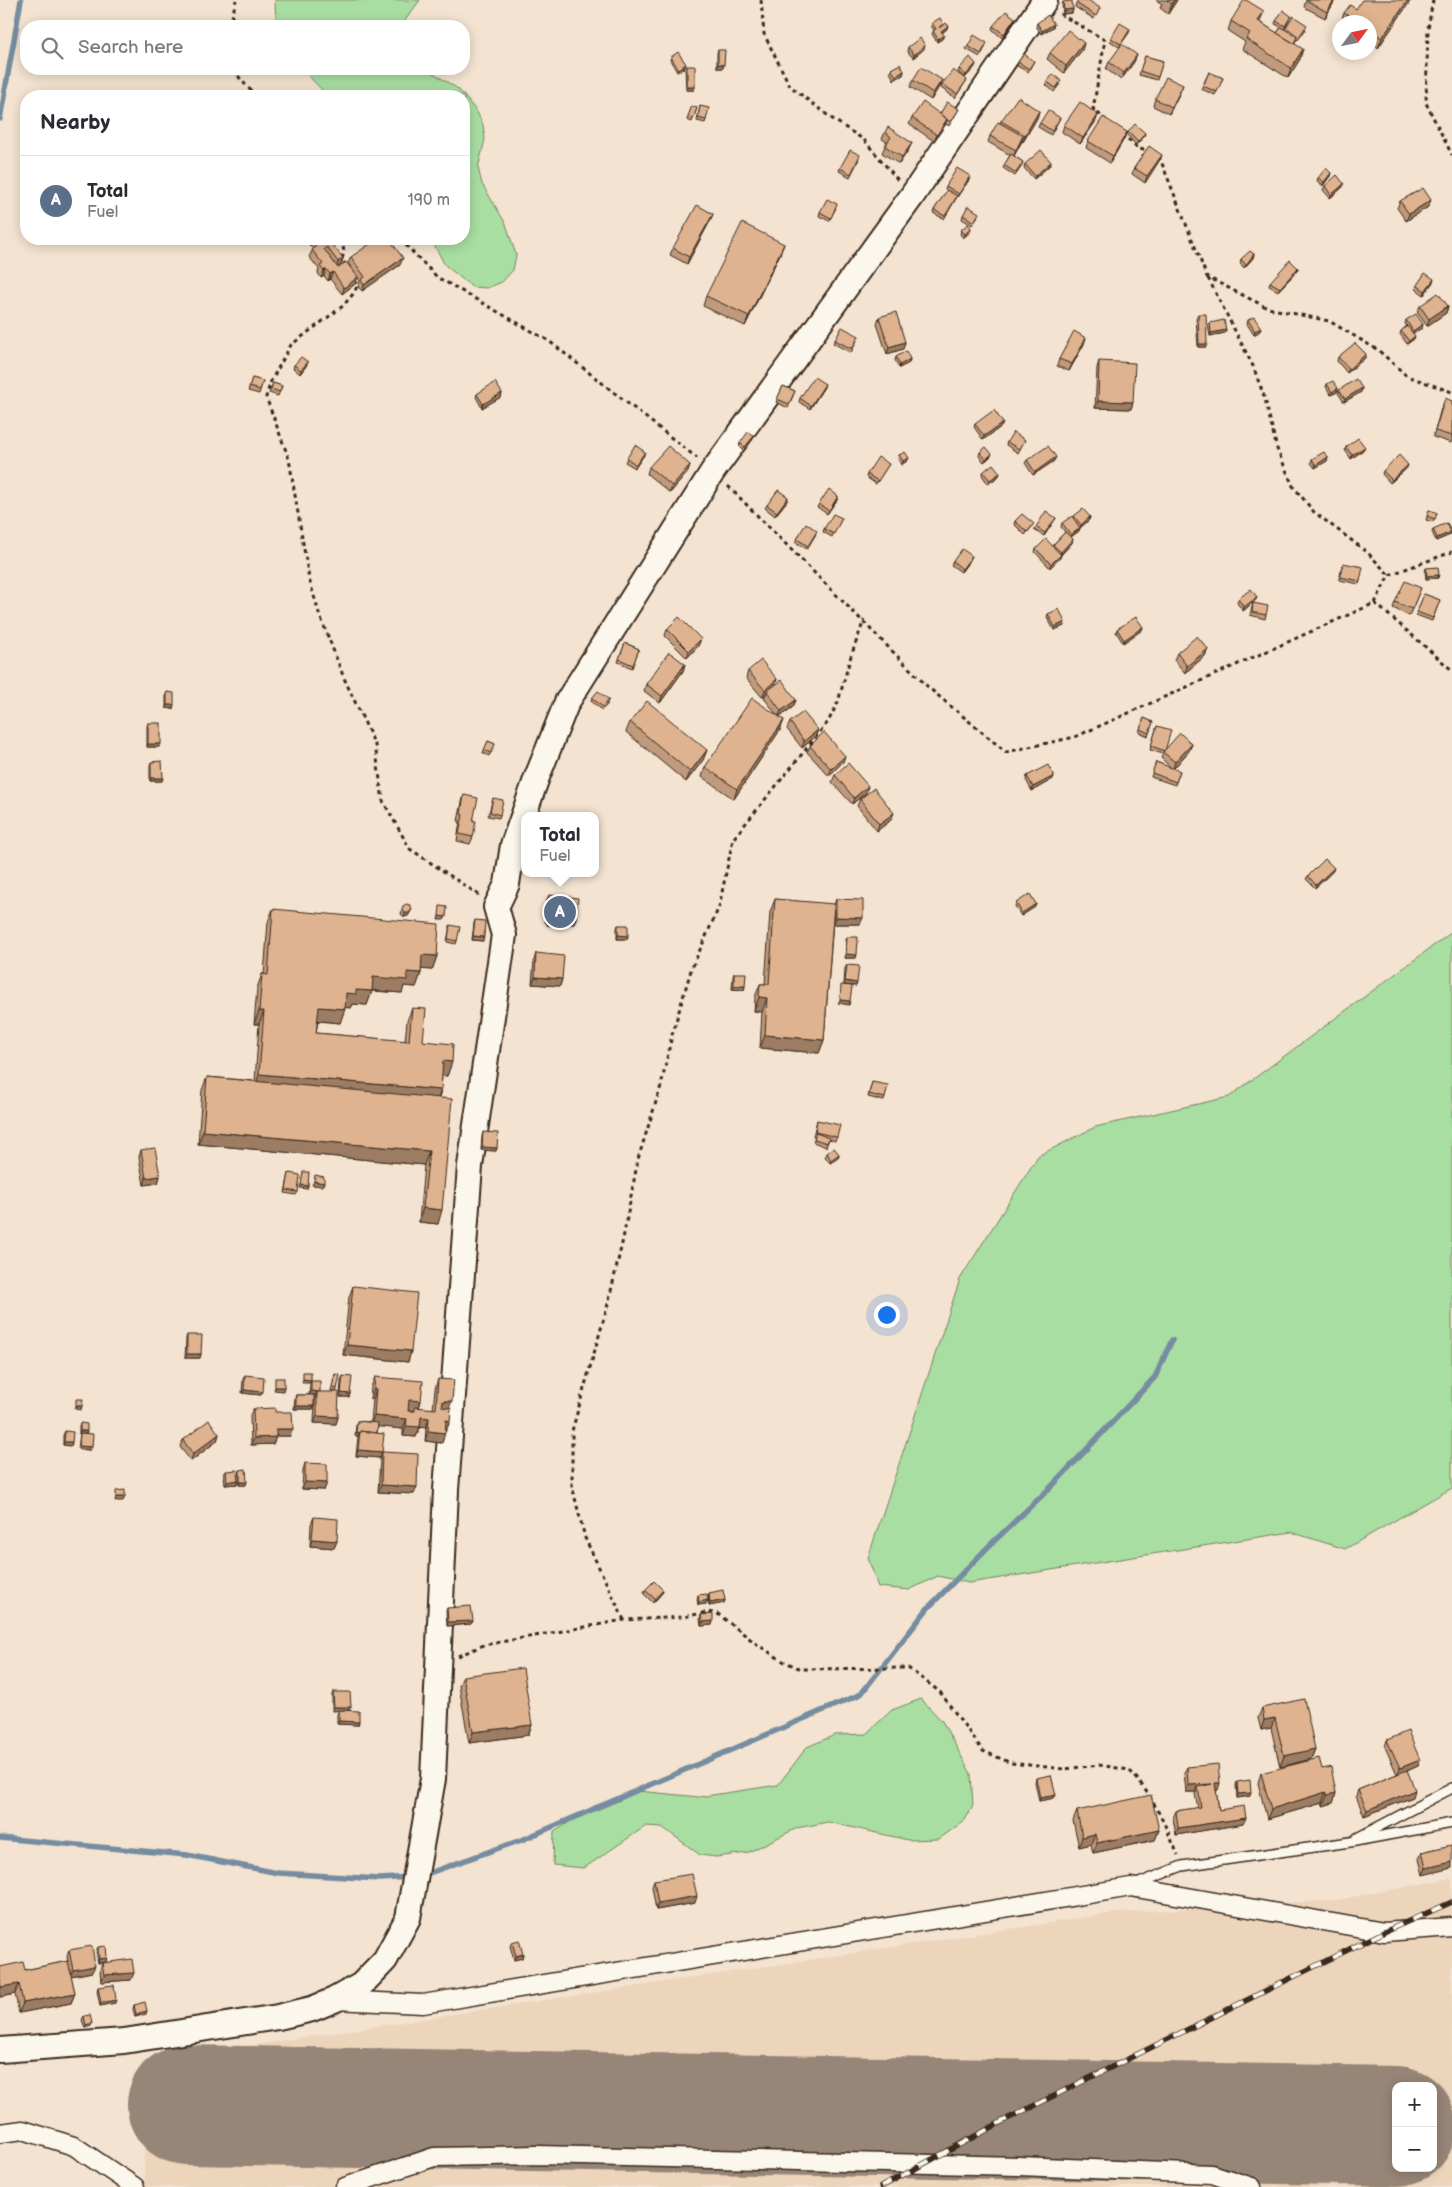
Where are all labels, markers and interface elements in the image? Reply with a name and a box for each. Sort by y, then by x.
north arrow [1332,15,1377,60]
search box [20,20,470,75]
icon: search [38,34,66,62]
text: Search here [78,36,183,59]
text: Nearby [40,110,110,135]
text: Total [87,180,128,203]
text: A [51,191,61,210]
text: 190 m [408,191,450,210]
text: Fuel [87,203,118,222]
popup [521,812,599,877]
text: Total [539,824,581,847]
text: Fuel [539,847,571,866]
pin: A [544,893,576,931]
your location [874,1302,900,1328]
map controls [1392,2082,1437,2172]
button: + [1392,2082,1437,2127]
button: − [1392,2127,1437,2172]

